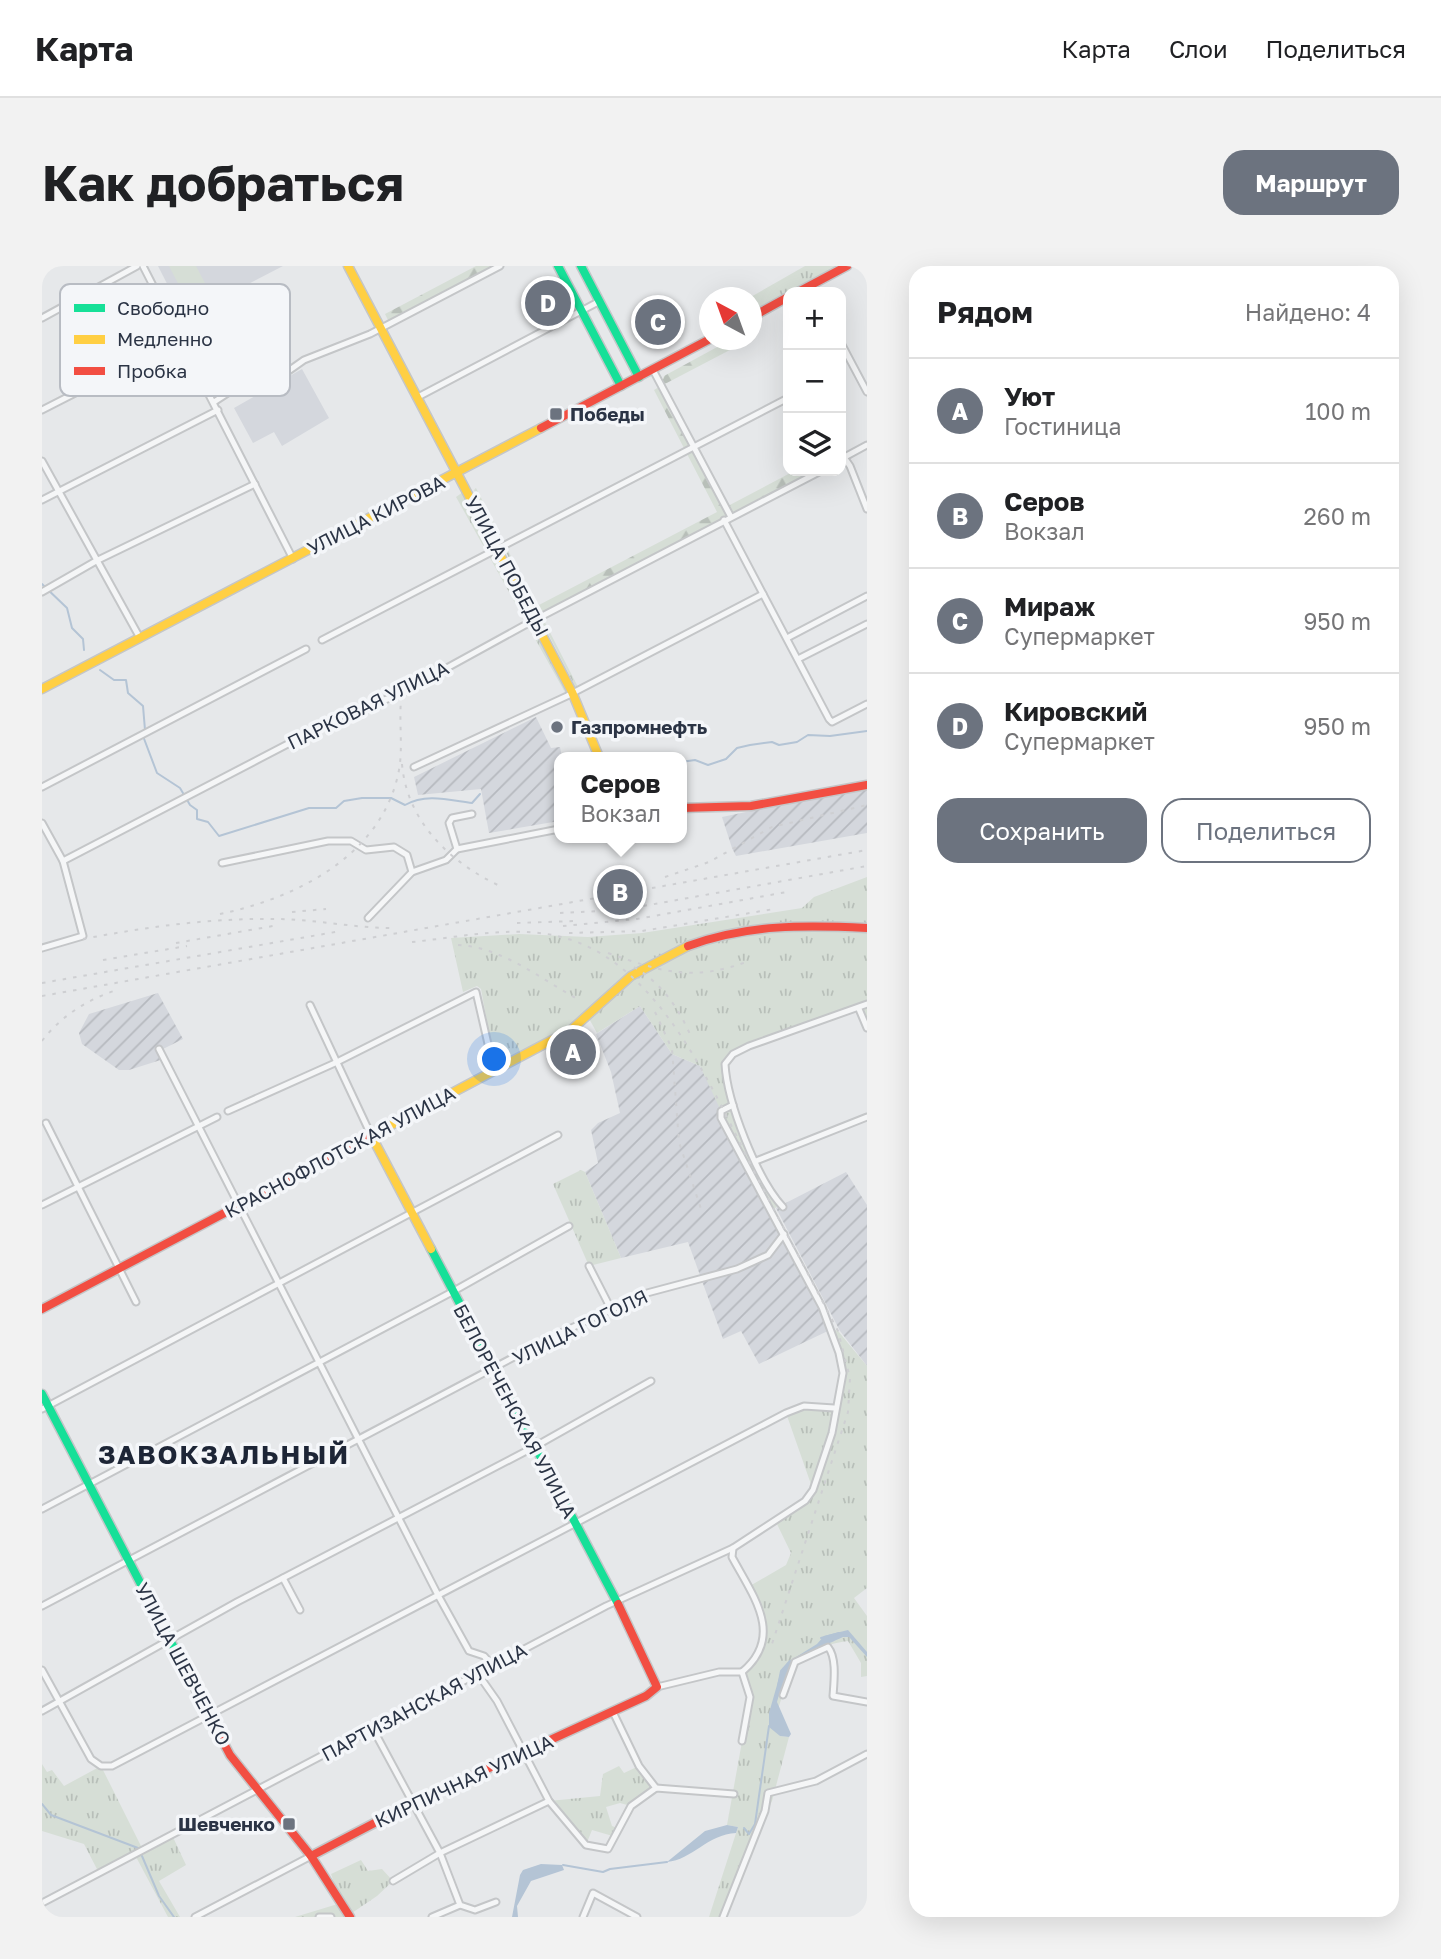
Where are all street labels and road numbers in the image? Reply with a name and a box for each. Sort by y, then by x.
street label: УЛИЦА КИРОВА [303,470,449,559]
street label: УЛИЦА ПОБЕДЫ [461,492,554,640]
street label: ПАРКОВАЯ УЛИЦА [283,655,452,754]
street label: КРАСНОФЛОТСКАЯ УЛИЦА [221,1081,459,1222]
street label: УЛИЦА ГОГОЛЯ [508,1284,651,1369]
street label: БЕЛОРЕЧЕНСКАЯ УЛИЦА [449,1300,582,1522]
street label: УЛИЦА ШЕВЧЕНКО [131,1579,236,1749]
street label: ПАРТИЗАНСКАЯ УЛИЦА [317,1638,530,1765]
street label: КИРПИЧНАЯ УЛИЦА [371,1729,557,1832]

